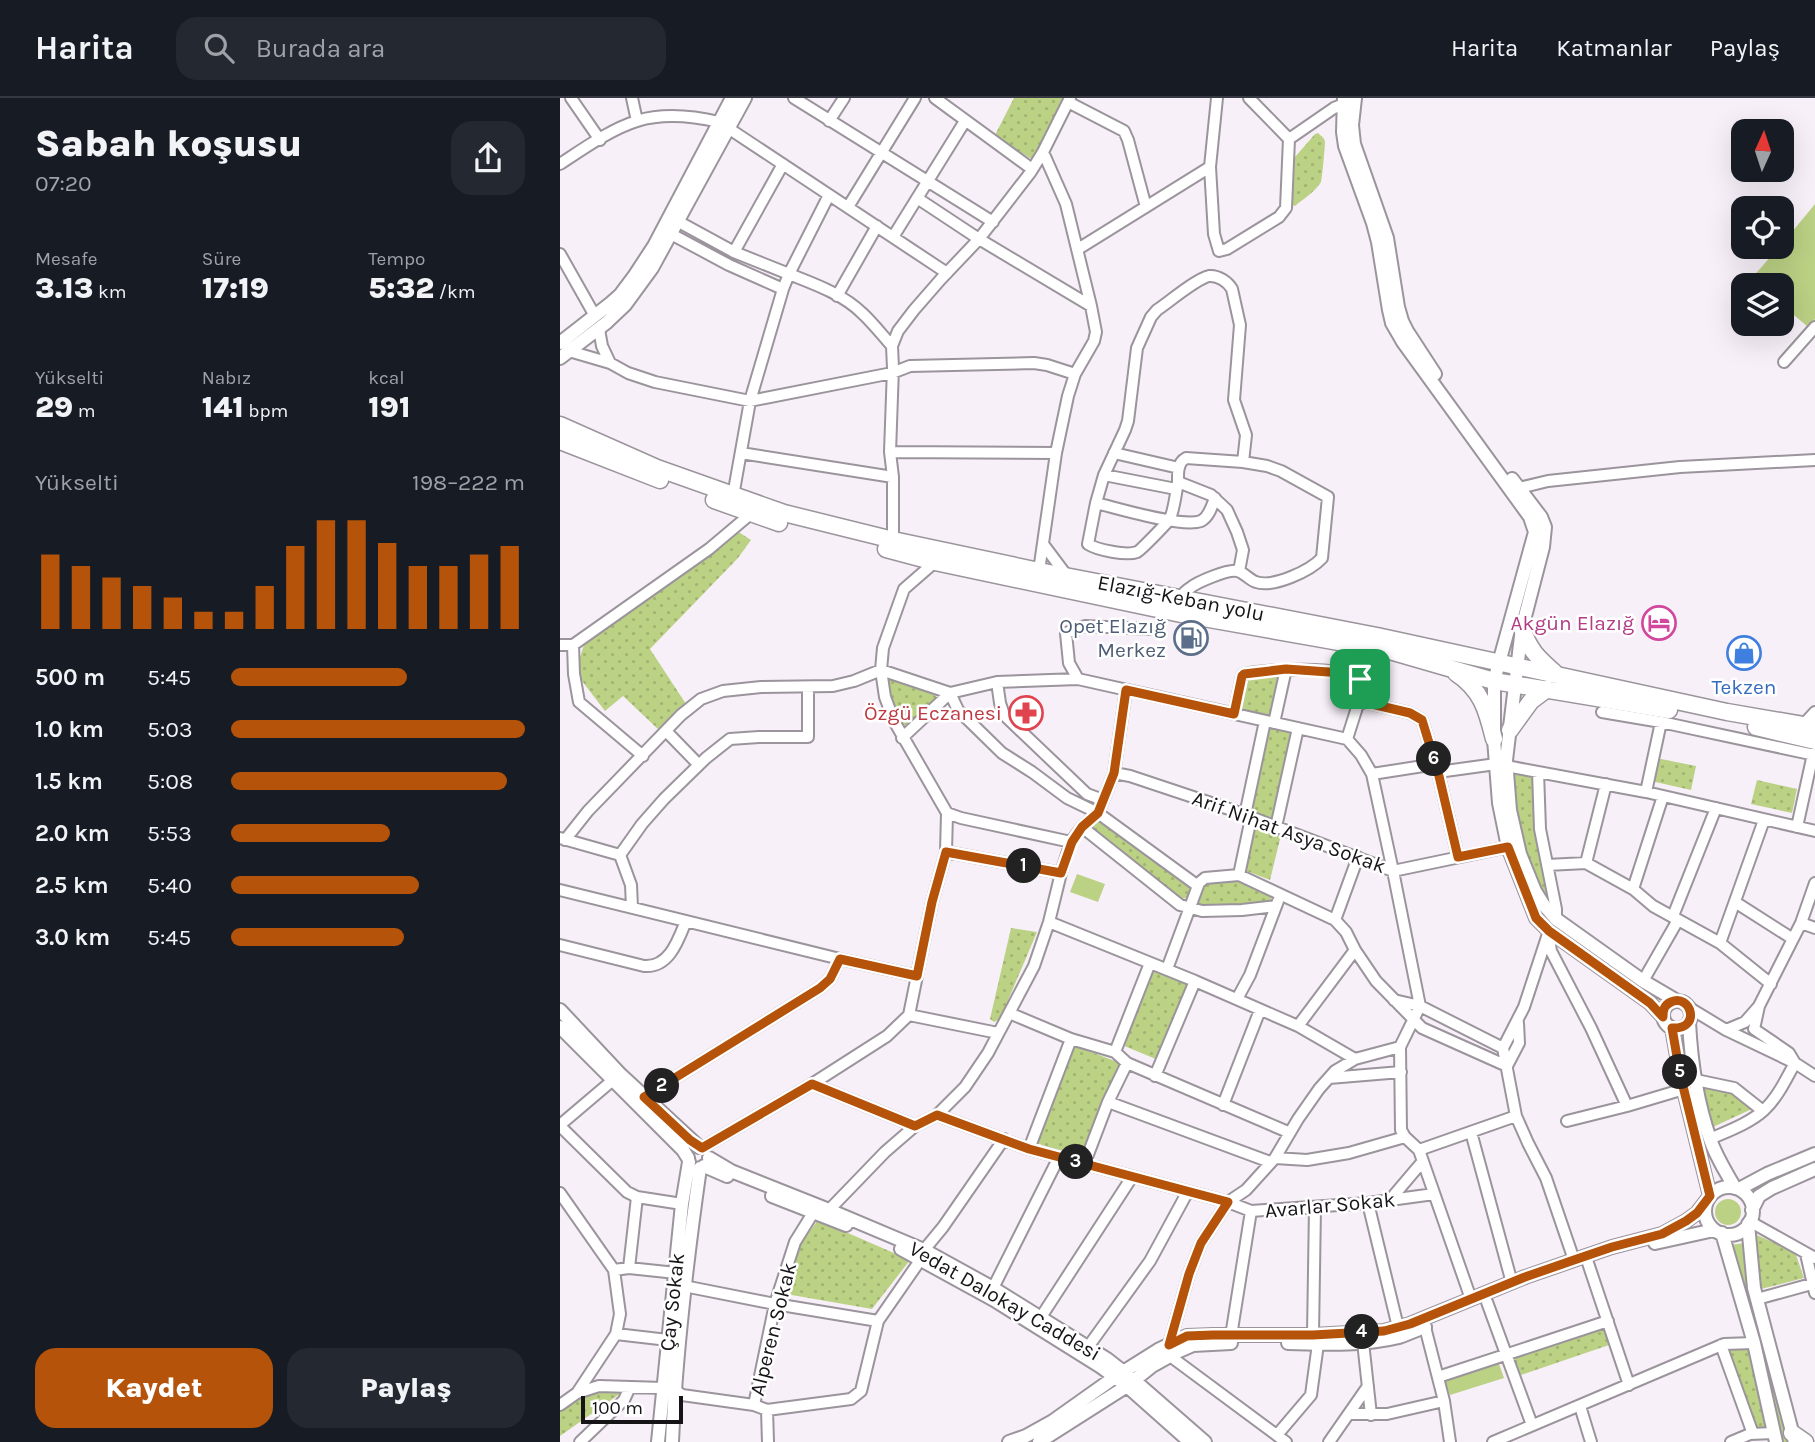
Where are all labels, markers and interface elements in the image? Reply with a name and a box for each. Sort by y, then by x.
search box [176,17,666,80]
text: Harita [35,29,134,67]
icon: search [200,29,238,67]
text: Burada ara [256,33,385,64]
text: Harita [1451,34,1518,62]
text: Katmanlar [1556,34,1672,62]
text: Paylaş [1710,34,1780,62]
north arrow [1731,119,1794,182]
map controls [1731,119,1794,336]
text: Sabah koşusu [35,121,302,166]
button: share [451,121,525,195]
text: 07:20 [35,170,92,197]
button: locate [1731,196,1794,259]
text: Mesafe [35,248,98,270]
text: Süre [202,248,241,270]
text: Tempo [368,248,425,270]
text: 3.13 [35,270,93,306]
text: 17:19 [202,270,269,306]
text: 5:32 [368,270,434,306]
button: layers [1731,273,1794,336]
text: km [93,281,126,303]
text: /km [434,281,475,303]
text: Yükselti [35,367,104,389]
text: Nabız [202,367,251,389]
text: kcal [368,367,405,389]
text: 29 [35,389,73,425]
text: 141 [202,389,244,425]
text: 191 [368,389,411,425]
text: m [73,400,96,422]
text: bpm [244,400,288,422]
text: Yükselti [35,469,119,496]
text: 198–222 m [412,469,525,496]
street label: Elazığ-Keban yolu [1095,570,1267,626]
hotel icon: Akgün Elazığ [1640,604,1678,642]
place label: Akgün Elazığ [1511,611,1634,635]
place label: Opet Elazığ Merkez [1059,614,1166,662]
fuel station icon: Opet Elazığ Merkez [1172,619,1210,657]
shop icon: Tekzen [1725,634,1763,672]
pin [1330,649,1390,709]
icon: arrive [1341,660,1379,698]
text: 500 m [35,664,105,691]
text: 5:45 [147,664,191,691]
place label: Tekzen [1712,675,1776,699]
pharmacy icon: Özgü Eczanesi [1007,694,1045,732]
place label: Özgü Eczanesi [864,701,1002,725]
text: 1.0 km [35,716,104,743]
text: 5:03 [147,716,193,743]
pin: 6 [1416,742,1452,776]
text: 6 [1428,747,1439,769]
text: 1.5 km [35,768,103,795]
text: 5:08 [147,768,193,795]
street label: Arif Nihat Asya Sokak [1189,786,1389,878]
text: 2.0 km [35,820,110,847]
text: 5:53 [147,820,192,847]
pin: 1 [1007,848,1042,884]
text: 1 [1020,854,1027,876]
text: 2.5 km [35,872,109,899]
text: 5:40 [147,872,192,899]
text: 3.0 km [35,924,110,951]
text: 5:45 [147,924,191,951]
pin: 5 [1662,1054,1698,1090]
text: 5 [1674,1060,1685,1082]
pin: 2 [644,1068,679,1104]
text: 2 [656,1074,667,1096]
pin: 3 [1058,1144,1094,1180]
text: 3 [1070,1150,1081,1172]
street label: Avarlar Sokak [1264,1187,1396,1223]
street label: Vedat Dalokay Caddesi [905,1236,1105,1366]
street label: Çay Sokak [655,1252,689,1352]
street label: Alperen Sokak [745,1260,801,1398]
pin: 4 [1344,1314,1380,1350]
text: 4 [1356,1320,1367,1342]
button: Kaydet [35,1348,273,1428]
button: Paylaş [287,1348,525,1428]
scale bar [581,1393,682,1425]
text: 100 m [592,1397,643,1419]

